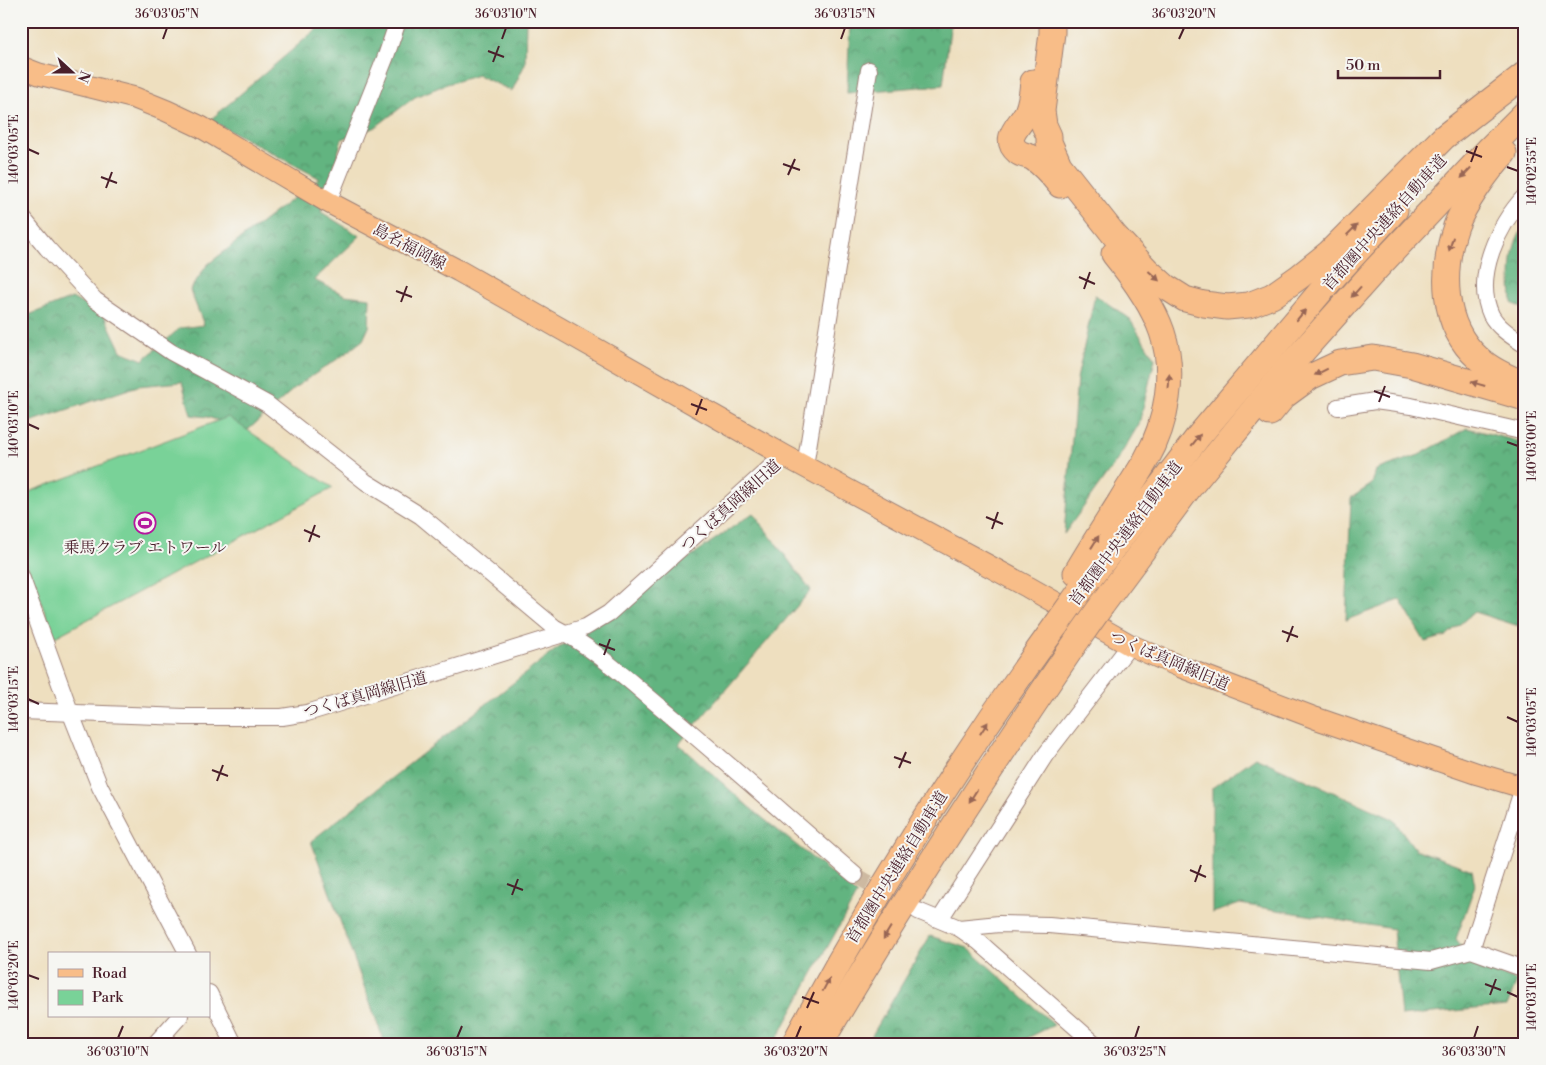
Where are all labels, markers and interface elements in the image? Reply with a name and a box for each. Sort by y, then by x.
text: 36°03'05"N [135,7,199,22]
text: 36°03'10"N [475,7,537,22]
text: 36°03'15"N [815,7,876,22]
text: 36°03'20"N [1152,7,1216,22]
north arrow [48,48,98,98]
scale bar [1338,48,1441,80]
text: 50 m [1346,56,1380,75]
text: N [73,68,94,85]
text: 140°03'05"E [7,114,22,184]
text: 140°02'55"E [1525,137,1540,205]
street label: 首都圏中央連絡自動車道 [1318,151,1451,295]
one-way arrow [1460,167,1472,179]
street label: 島名福岡線 [370,219,450,274]
one-way arrow [1346,224,1358,236]
one-way arrow [1447,236,1455,251]
one-way arrow [1147,270,1159,282]
one-way arrow [1350,286,1362,298]
one-way arrow [1295,309,1306,322]
one-way arrow [1314,368,1328,376]
one-way arrow [1165,372,1173,388]
one-way arrow [1470,380,1485,388]
text: 140°03'10"E [7,390,22,458]
text: 140°03'00"E [1525,411,1540,481]
one-way arrow [1191,434,1202,447]
street label: つくば真岡線旧道 [676,455,785,556]
street label: 首都圏中央連絡自動車道 [1065,457,1187,610]
sports icon: 乗馬クラブ エトワール [133,511,157,535]
one-way arrow [1090,536,1099,549]
place label: 乗馬クラブ エトワール [64,538,226,558]
street label: つくば真岡線旧道 [1107,627,1232,695]
text: 140°03'15"E [7,666,22,732]
street label: つくば真岡線旧道 [301,668,430,722]
text: 140°03'05"E [1525,687,1540,757]
one-way arrow [979,721,989,734]
street label: 首都圏中央連絡自動車道 [842,788,952,947]
one-way arrow [968,789,978,802]
one-way arrow [882,927,891,940]
text: 140°03'20"E [7,940,22,1010]
legend [48,952,210,1018]
text: 140°03'10"E [1525,963,1540,1031]
text: Road [92,964,127,983]
one-way arrow [821,979,830,992]
text: Park [92,988,124,1007]
text: 36°03'10"N [87,1045,149,1060]
text: 36°03'15"N [427,1045,488,1060]
text: 36°03'20"N [764,1045,828,1060]
text: 36°03'25"N [1104,1045,1166,1060]
text: 36°03'30"N [1442,1045,1506,1060]

